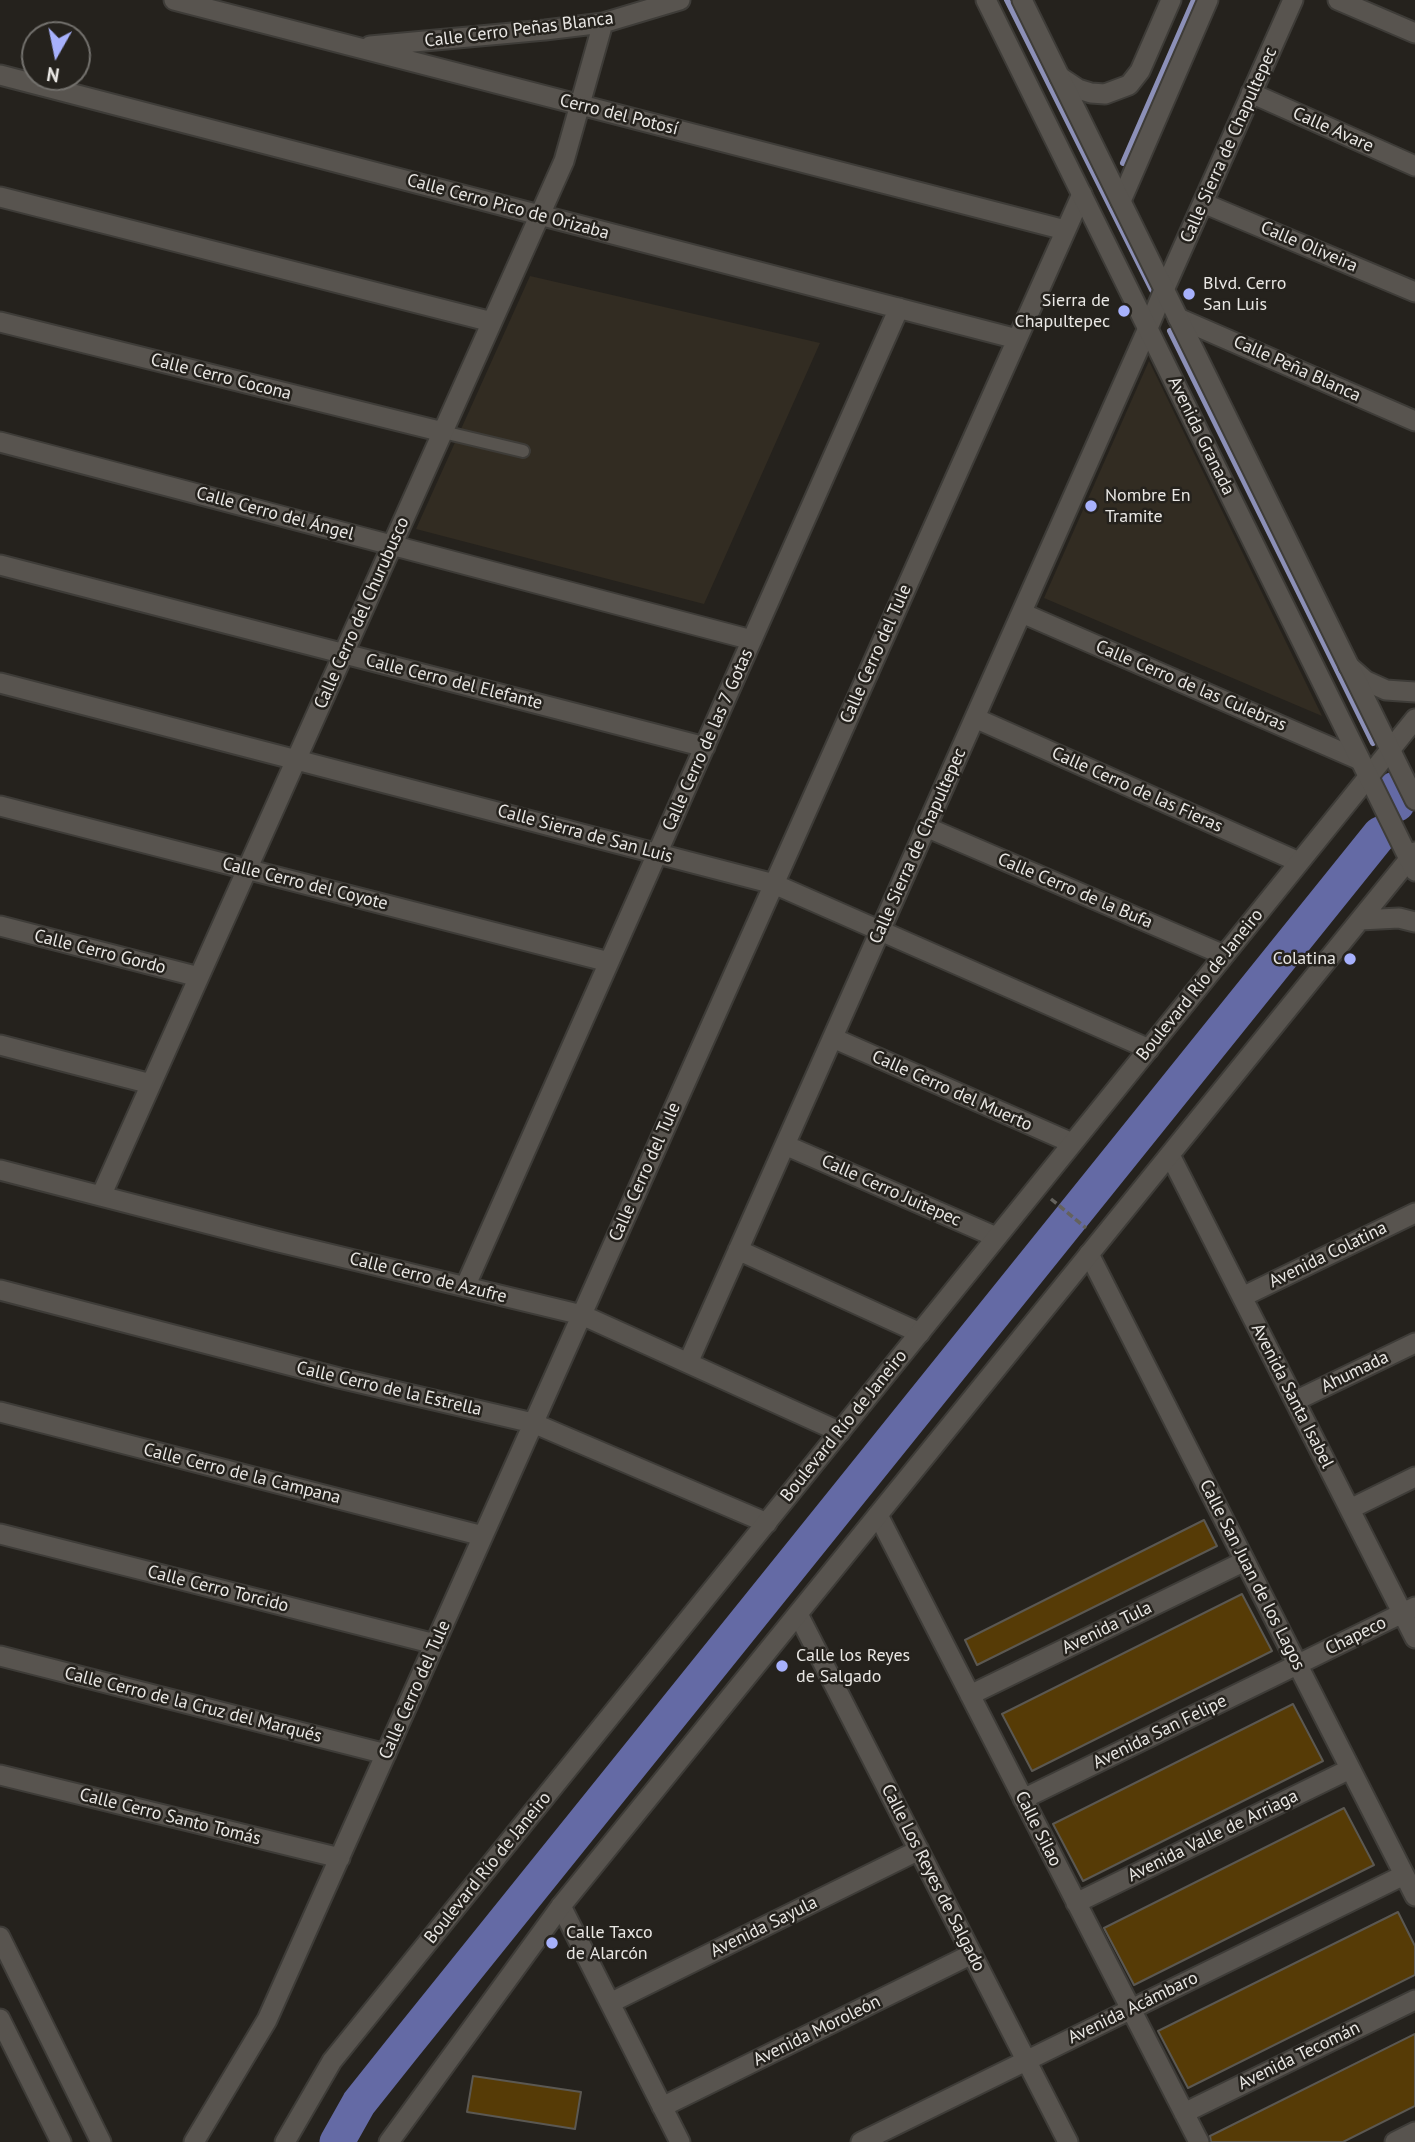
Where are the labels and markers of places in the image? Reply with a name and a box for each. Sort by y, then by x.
place label: Blvd. Cerro San Luis [1203,273,1286,316]
marker: Blvd. Cerro San Luis [1181,286,1197,302]
place label: Sierra de Chapultepec [1014,290,1110,332]
marker: Sierra de Chapultepec [1116,303,1132,319]
place label: Nombre En Tramite [1105,485,1191,528]
marker: Nombre En Tramite [1083,498,1099,514]
place label: Colatina [1273,948,1336,970]
marker: Colatina [1342,951,1358,967]
place label: Calle los Reyes de Salgado [796,1645,910,1688]
marker: Calle los Reyes de Salgado [774,1658,790,1674]
place label: Calle Taxco de Alarcón [566,1922,653,1965]
marker: Calle Taxco de Alarcón [544,1935,560,1951]

